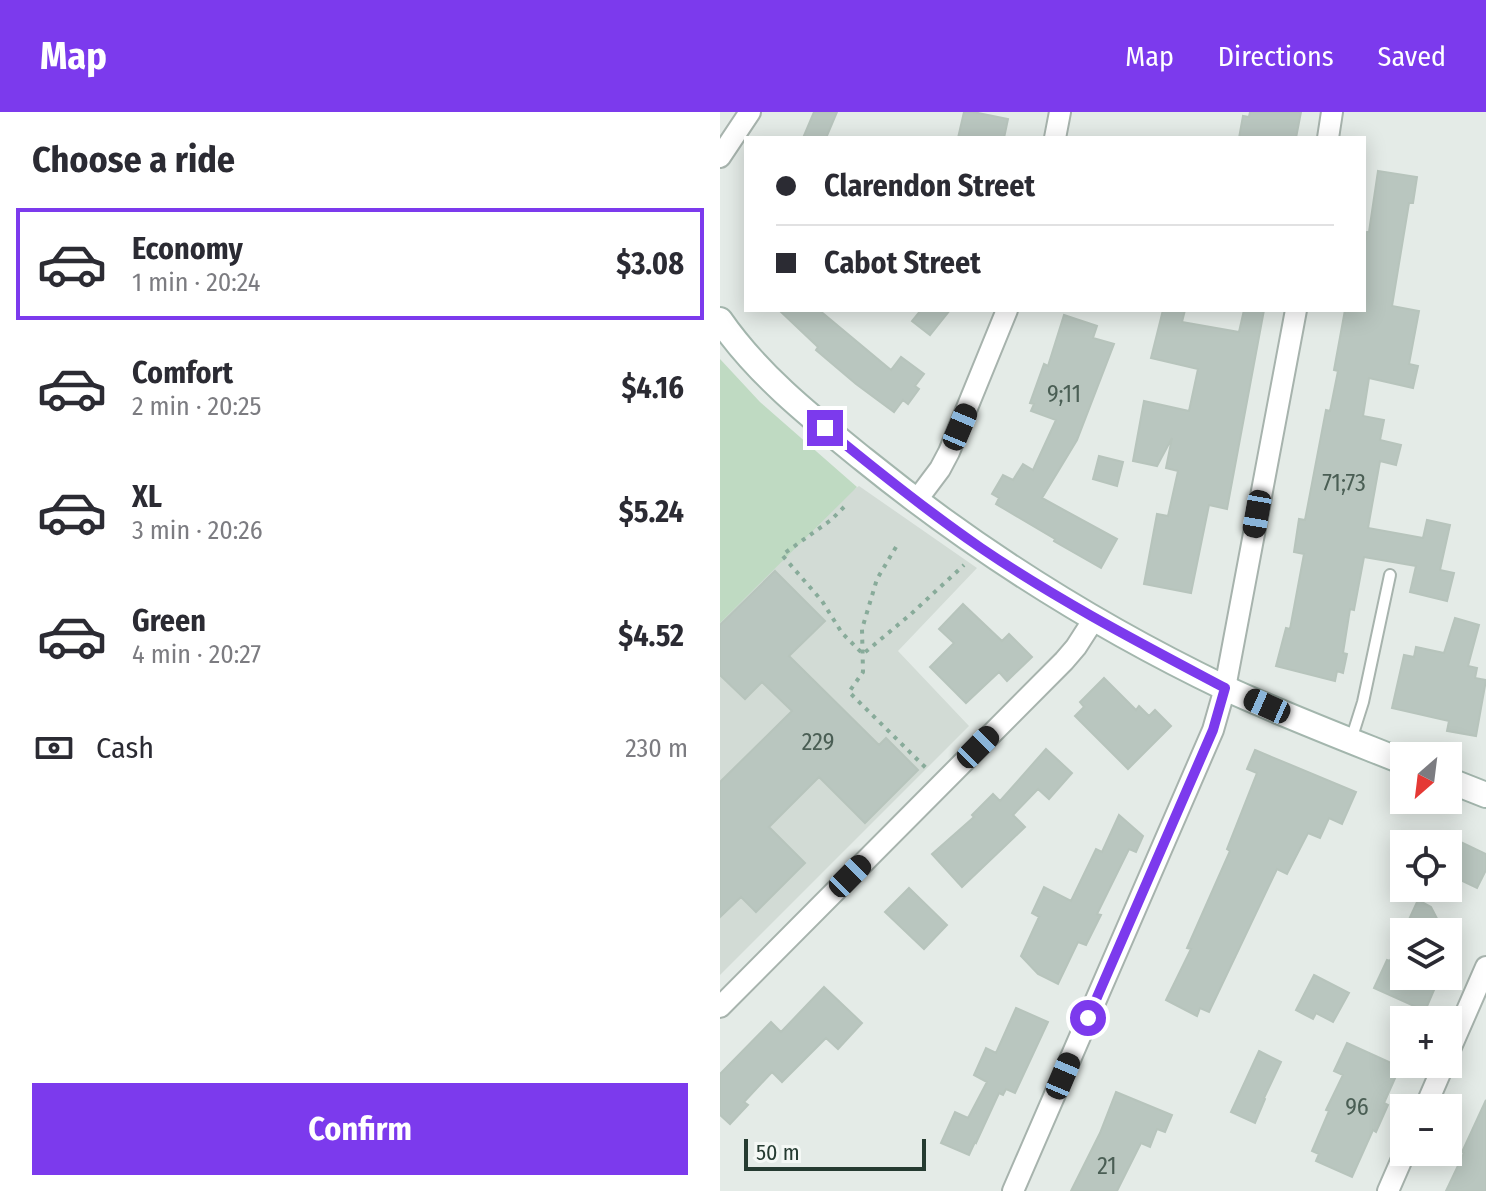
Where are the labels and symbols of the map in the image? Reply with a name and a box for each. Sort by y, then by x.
house number: 9;11 [1047,380,1081,408]
car [940,400,980,454]
route end [807,410,843,446]
house number: 71;73 [1322,469,1366,497]
car [1241,488,1273,540]
car [1240,685,1294,727]
car [953,722,1003,772]
house number: 229 [802,728,834,756]
north arrow [1390,742,1462,814]
car [825,851,875,901]
route start [1070,1000,1106,1036]
car [1043,1049,1083,1103]
house number: 96 [1345,1093,1369,1121]
scale bar [744,1135,926,1171]
house number: 21 [1097,1152,1117,1180]

